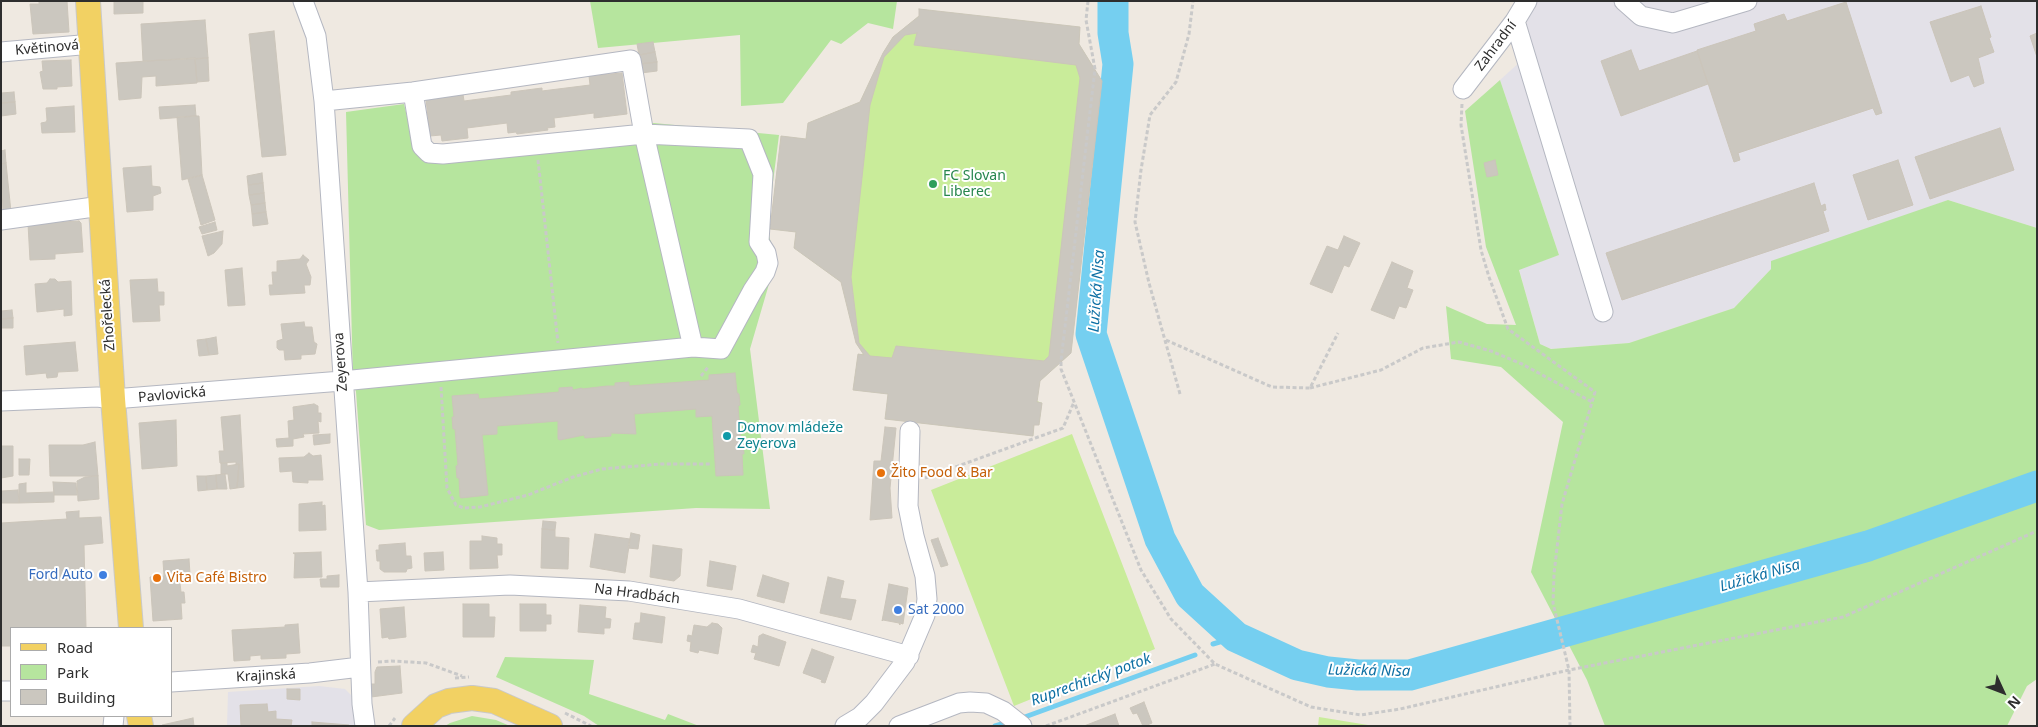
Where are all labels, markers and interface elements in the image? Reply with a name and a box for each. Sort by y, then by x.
street label: Zahradní [1472,17,1520,75]
street label: Květinová [14,37,80,59]
place label: FC Slovan Liberec [943,168,1006,200]
marker: FC Slovan Liberec [927,178,939,190]
water label: Lužická Nisa [1085,249,1109,333]
street label: Zhořelecká [97,278,119,352]
street label: Zeyerova [331,332,351,392]
street label: Pavlovická [137,384,207,406]
place label: Domov mládeže Zeyerova [737,420,843,452]
marker: Domov mládeže Zeyerova [721,430,733,442]
place label: Žito Food & Bar [891,465,993,481]
marker: Žito Food & Bar [875,467,887,479]
water label: Lužická Nisa [1718,556,1802,596]
place label: Ford Auto [28,567,93,583]
marker: Ford Auto [97,569,109,581]
place label: Vita Café Bistro [167,570,267,586]
marker: Vita Café Bistro [151,572,163,584]
street label: Na Hradbách [593,580,681,608]
place label: Sat 2000 [908,602,964,618]
marker: Sat 2000 [892,604,904,616]
legend [10,627,172,717]
text: Road [57,637,93,657]
water label: Ruprechtický potok [1028,650,1154,710]
water label: Lužická Nisa [1328,661,1410,681]
text: Park [57,662,89,682]
street label: Krajinská [236,666,296,686]
north arrow [1978,667,2028,717]
text: Building [57,687,115,707]
text: N [2004,692,2025,713]

